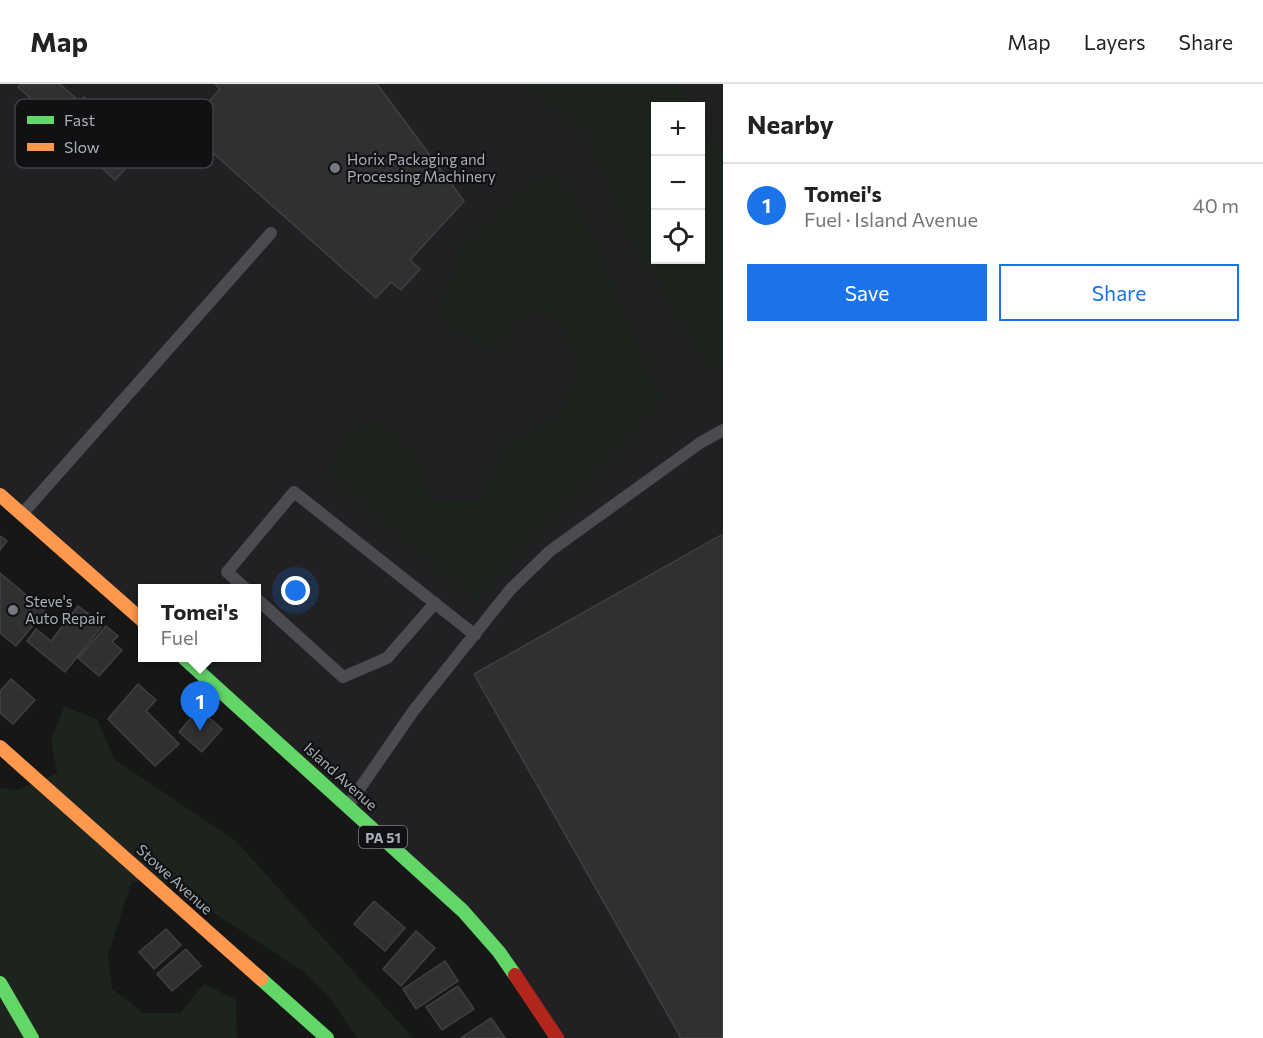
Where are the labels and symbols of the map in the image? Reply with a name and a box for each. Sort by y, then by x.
legend [15,99,213,168]
text: Fast [64,110,95,129]
text: Slow [64,137,100,156]
place label: Horix Packaging and Processing Machinery [347,150,496,185]
marker: Horix Packaging and Processing Machinery [328,161,342,175]
your location [281,576,310,605]
place label: Steve's Auto Repair [25,592,106,627]
marker: Steve's Auto Repair [6,603,20,617]
pin: 1 [180,682,220,731]
street label: Island Avenue [300,738,382,814]
road number: PA 51 [359,826,407,848]
street label: Stowe Avenue [133,840,217,918]

